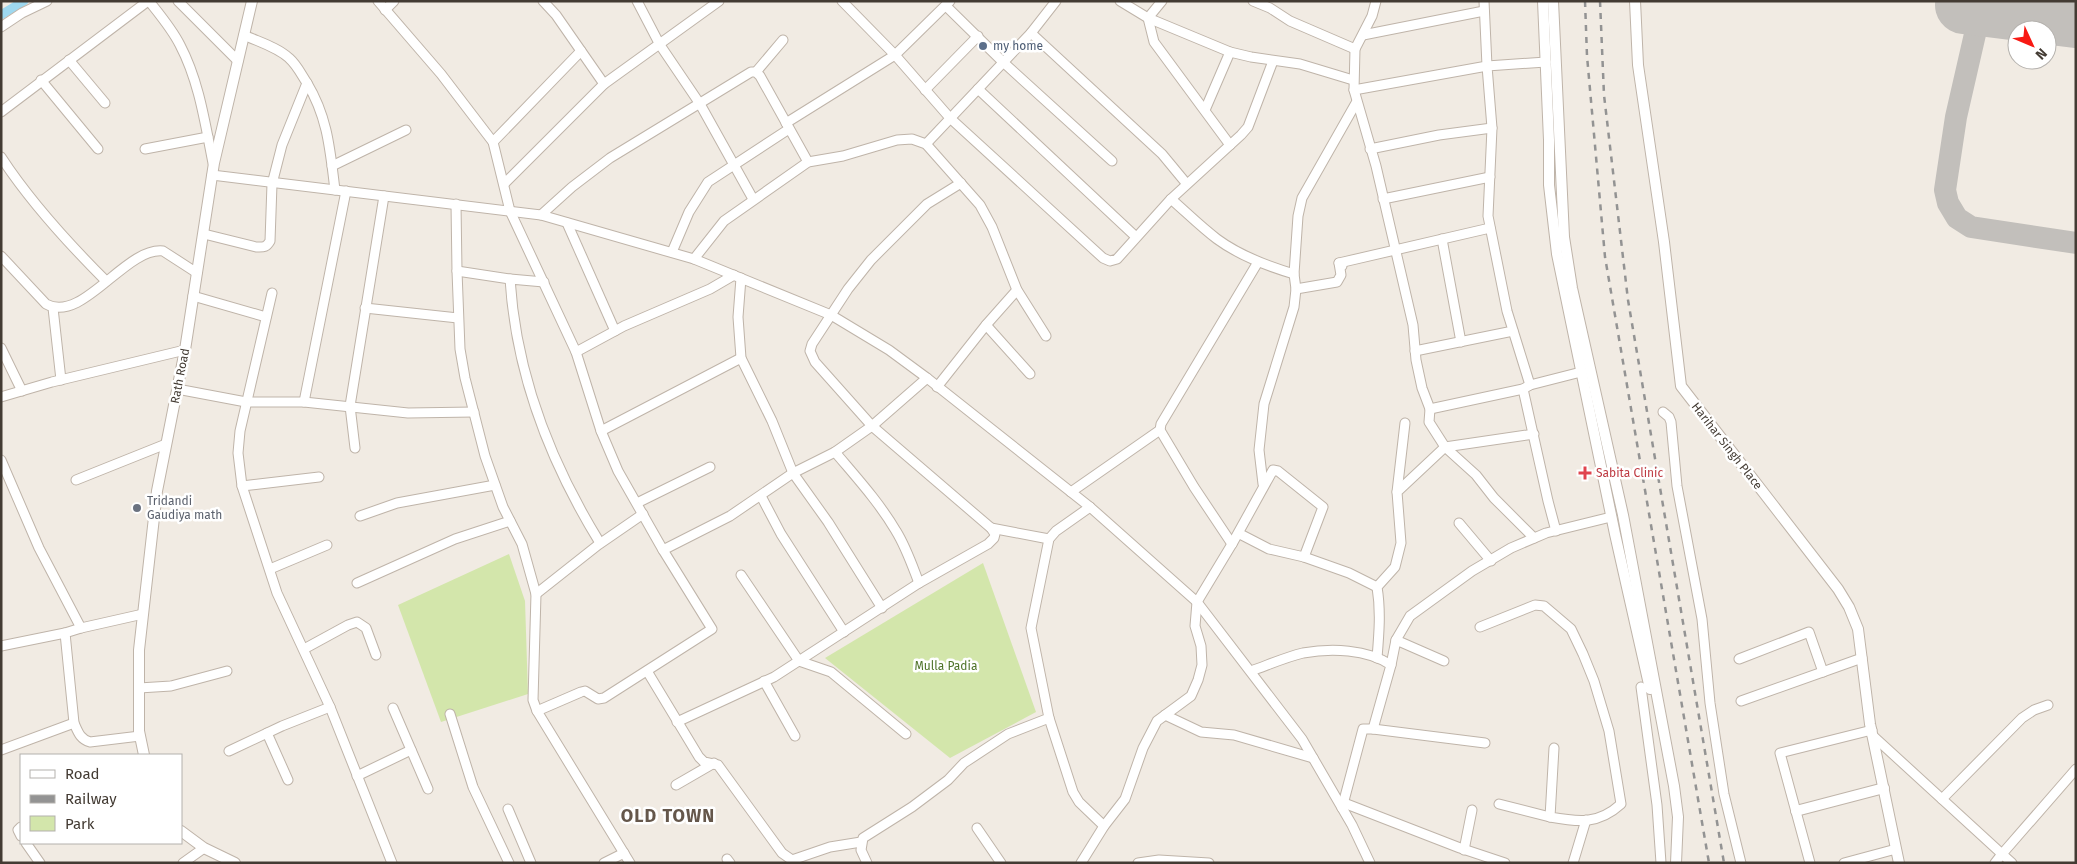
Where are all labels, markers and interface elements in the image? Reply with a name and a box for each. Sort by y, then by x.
north arrow [2007,20,2057,70]
place label: my home [993,39,1043,53]
marker: my home [977,40,989,52]
text: N [2032,44,2050,63]
street label: Rath Road [168,347,192,405]
street label: Harihar Singh Place [1689,400,1765,492]
marker: Sabita Clinic [1578,466,1592,480]
place label: Sabita Clinic [1596,466,1663,480]
place label: Tridandi Gaudiya math [147,494,222,522]
marker: Tridandi Gaudiya math [131,502,143,514]
park label: Mulla Padia [915,659,977,673]
legend [20,754,182,844]
text: Road [65,765,100,783]
text: Railway [65,790,117,808]
district label: OLD TOWN [621,805,715,827]
text: Park [65,815,95,833]

